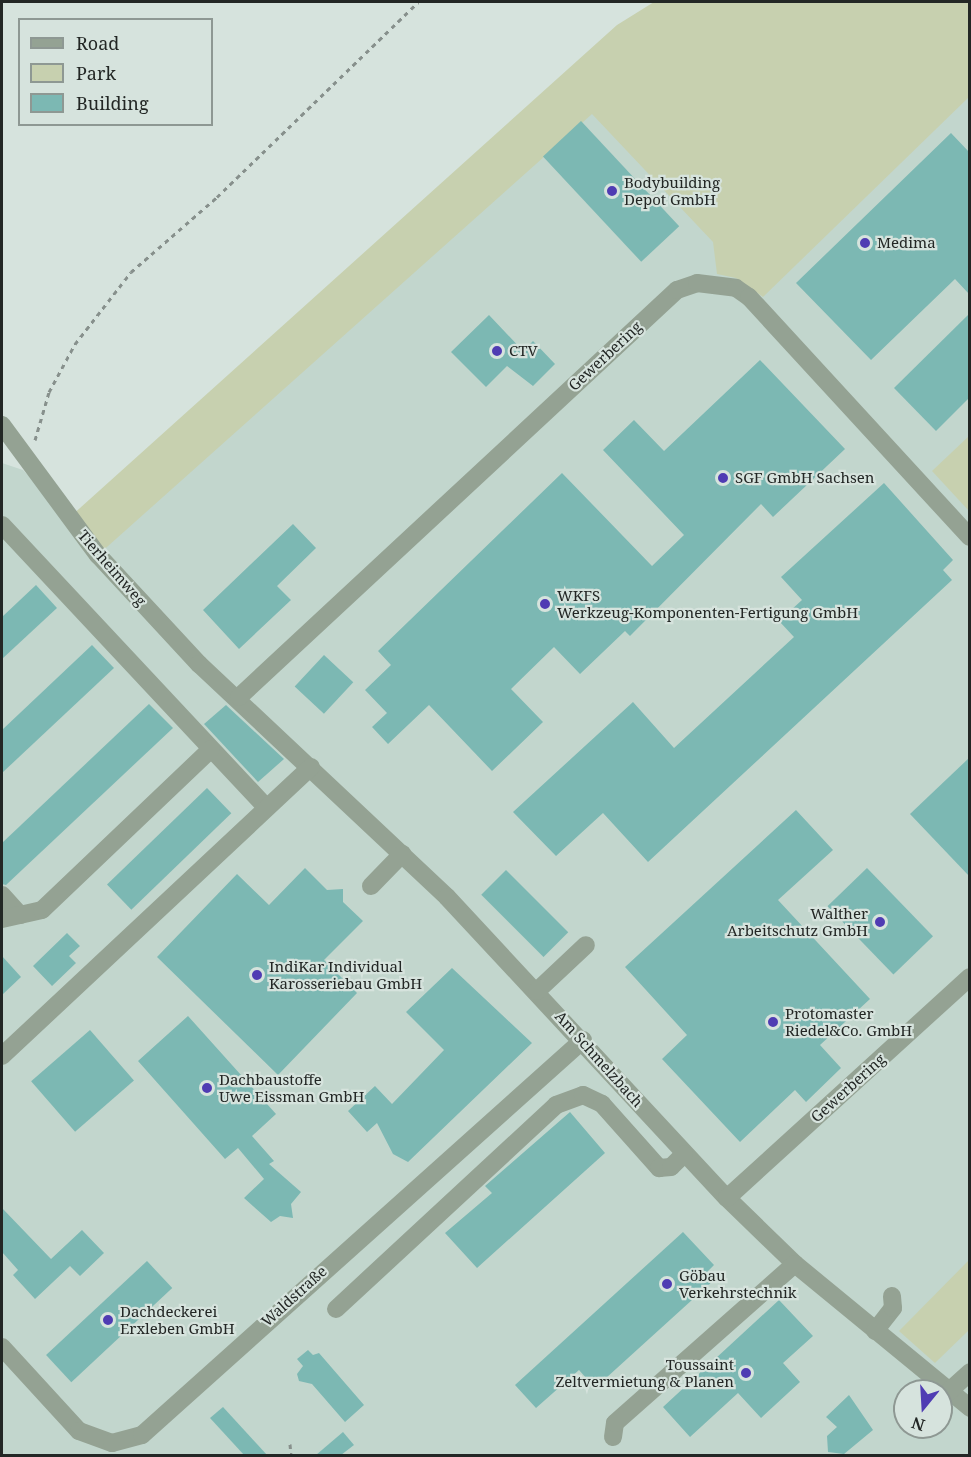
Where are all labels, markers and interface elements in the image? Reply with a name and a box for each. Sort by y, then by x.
legend [18,18,213,126]
text: Road [76,31,119,55]
text: Park [76,61,116,85]
text: Building [76,91,149,115]
place label: Bodybuilding Depot GmbH [624,173,720,208]
marker: Bodybuilding Depot GmbH [605,184,619,198]
place label: Medima [877,234,936,252]
marker: Medima [858,236,872,250]
street label: Gewerbering [565,318,645,394]
place label: CTV [509,342,538,360]
marker: CTV [490,344,504,358]
place label: SGF GmbH Sachsen [735,469,874,487]
marker: SGF GmbH Sachsen [716,471,730,485]
street label: Tierheimweg [74,526,150,610]
place label: WKFS Werkzeug-Komponenten-Fertigung GmbH [557,586,858,621]
marker: WKFS Werkzeug-Komponenten-Fertigung GmbH [538,597,552,611]
place label: Walther Arbeitschutz GmbH [727,904,868,939]
marker: Walther Arbeitschutz GmbH [873,915,887,929]
place label: IndiKar Individual Karosseriebau GmbH [269,957,422,992]
marker: IndiKar Individual Karosseriebau GmbH [250,968,264,982]
place label: Protomaster Riedel&Co. GmbH [785,1004,912,1039]
street label: Am Schmelzbach [551,1007,647,1111]
marker: Protomaster Riedel&Co. GmbH [766,1015,780,1029]
street label: Gewerbering [807,1050,889,1126]
place label: Dachbaustoffe Uwe Eissman GmbH [219,1070,364,1105]
marker: Dachbaustoffe Uwe Eissman GmbH [200,1081,214,1095]
street label: Waldstraße [258,1262,330,1330]
place label: Göbau Verkehrstechnik [679,1266,797,1301]
marker: Göbau Verkehrstechnik [660,1277,674,1291]
place label: Dachdeckerei Erxleben GmbH [120,1302,235,1337]
marker: Dachdeckerei Erxleben GmbH [101,1313,115,1327]
place label: Toussaint Zeltvermietung & Planen [555,1355,734,1390]
marker: Toussaint Zeltvermietung & Planen [739,1366,753,1380]
north arrow [893,1379,953,1439]
text: N [909,1412,927,1437]

